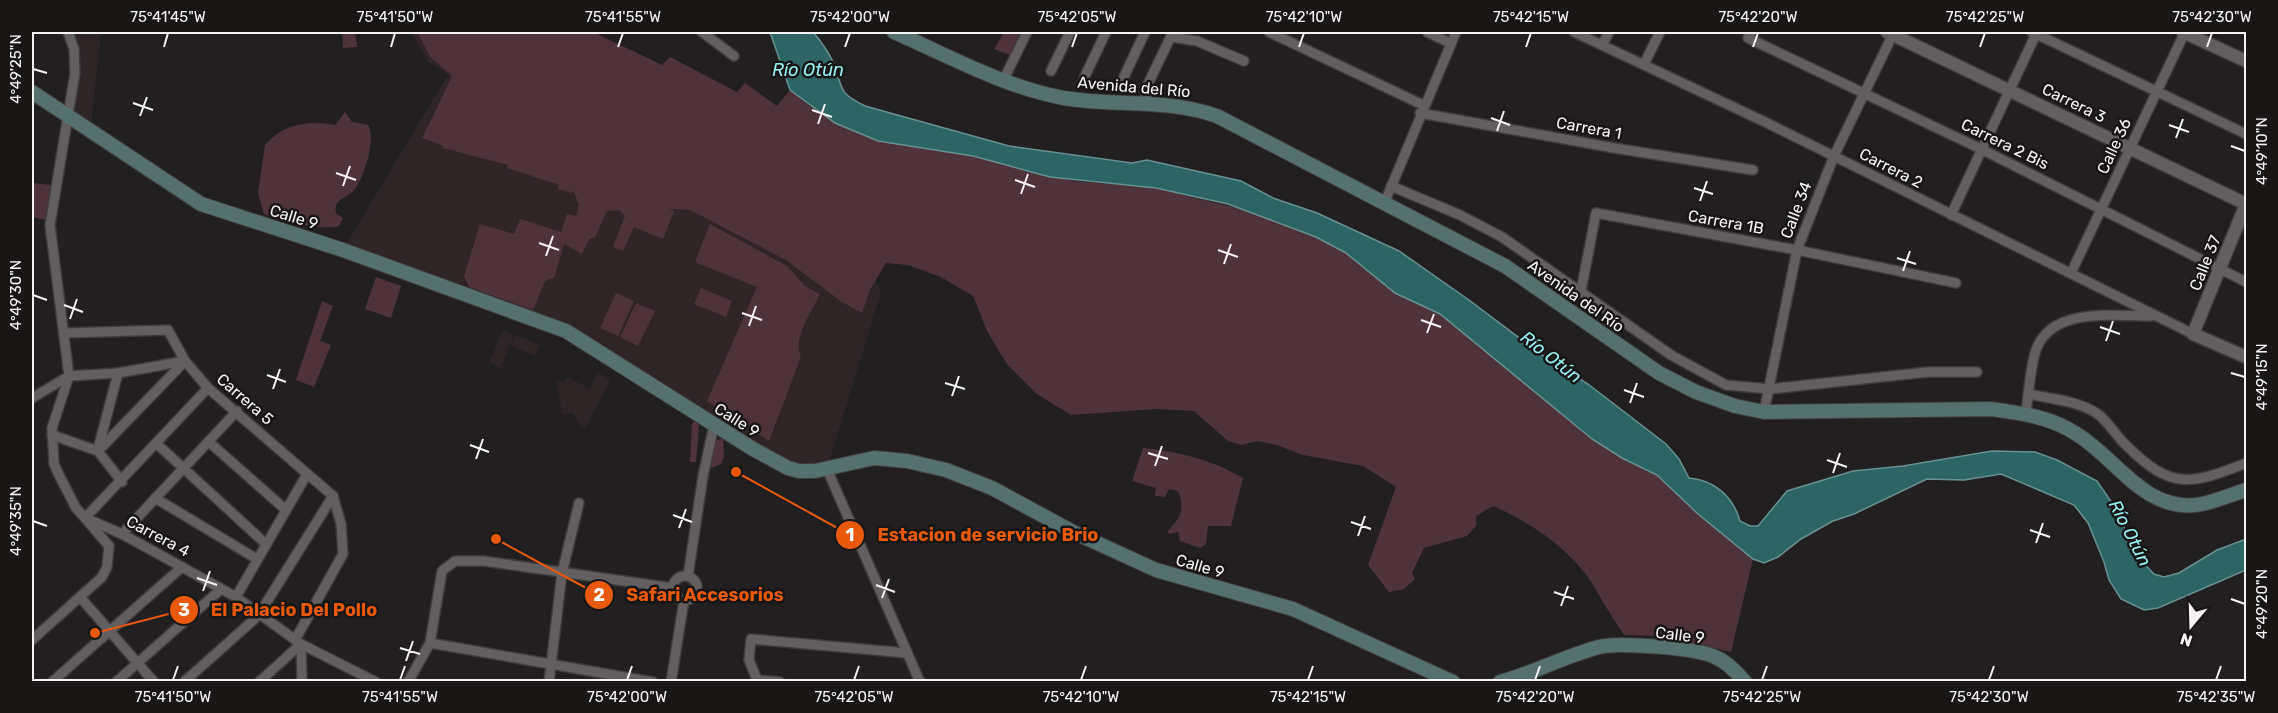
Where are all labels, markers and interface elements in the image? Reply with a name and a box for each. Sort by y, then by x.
text: 75°41'45"W [130,8,206,26]
text: 75°41'50"W [357,8,433,26]
text: 75°41'55"W [585,8,661,26]
text: 75°42'00"W [810,8,890,26]
text: 75°42'05"W [1037,8,1117,26]
text: 75°42'10"W [1266,8,1342,26]
text: 75°42'15"W [1493,8,1569,26]
text: 75°42'20"W [1718,8,1798,26]
text: 75°42'25"W [1946,8,2024,26]
text: 75°42'30"W [2172,8,2252,26]
text: 4°49'25"N [7,34,25,104]
water label: Río Otún [772,59,844,81]
street label: Avenida del Río [1077,73,1191,101]
street label: Carrera 3 [2039,79,2109,127]
street label: Carrera 1 [1555,113,1623,143]
street label: Carrera 2 Bis [1958,115,2052,173]
street label: Calle 36 [2093,115,2135,177]
text: 4°49'10"N [2253,117,2271,185]
street label: Carrera 2 [1856,144,1926,192]
street label: Calle 34 [1776,179,1816,241]
street label: Calle 9 [267,201,321,233]
street label: Carrera 1B [1687,206,1765,238]
street label: Calle 37 [2185,233,2225,293]
street label: Avenida del Río [1524,256,1628,336]
text: 4°49'30"N [7,260,25,330]
water label: Río Otún [1516,326,1586,388]
text: 4°49'15"N [2253,343,2271,411]
street label: Carrera 5 [213,369,277,429]
street label: Calle 9 [711,399,763,441]
text: 4°49'35"N [7,486,25,556]
water label: Río Otún [2104,496,2156,570]
street label: Carrera 4 [123,511,193,561]
callout: Estacion de servicio Brio [835,517,1110,553]
text: 1 [846,524,854,546]
text: Estacion de servicio Brio [878,524,1098,546]
street label: Calle 9 [1174,550,1226,582]
text: 4°49'20"N [2253,569,2271,639]
callout: Safari Accesorios [584,577,796,613]
text: 2 [593,584,605,606]
text: Safari Accesorios [626,584,784,606]
callout: El Palacio Del Pollo [169,592,389,628]
north arrow [2161,596,2221,656]
text: 3 [178,599,190,621]
text: El Palacio Del Pollo [211,599,377,621]
street label: Calle 9 [1654,623,1706,647]
text: N [2178,629,2195,651]
text: 75°41'50"W [135,688,211,706]
text: 75°41'55"W [362,688,438,706]
text: 75°42'00"W [587,688,667,706]
text: 75°42'05"W [814,688,894,706]
text: 75°42'10"W [1043,688,1119,706]
text: 75°42'15"W [1270,688,1346,706]
text: 75°42'20"W [1495,688,1575,706]
text: 75°42'25"W [1723,688,1801,706]
text: 75°42'30"W [1949,688,2029,706]
text: 75°42'35"W [2177,688,2255,706]

